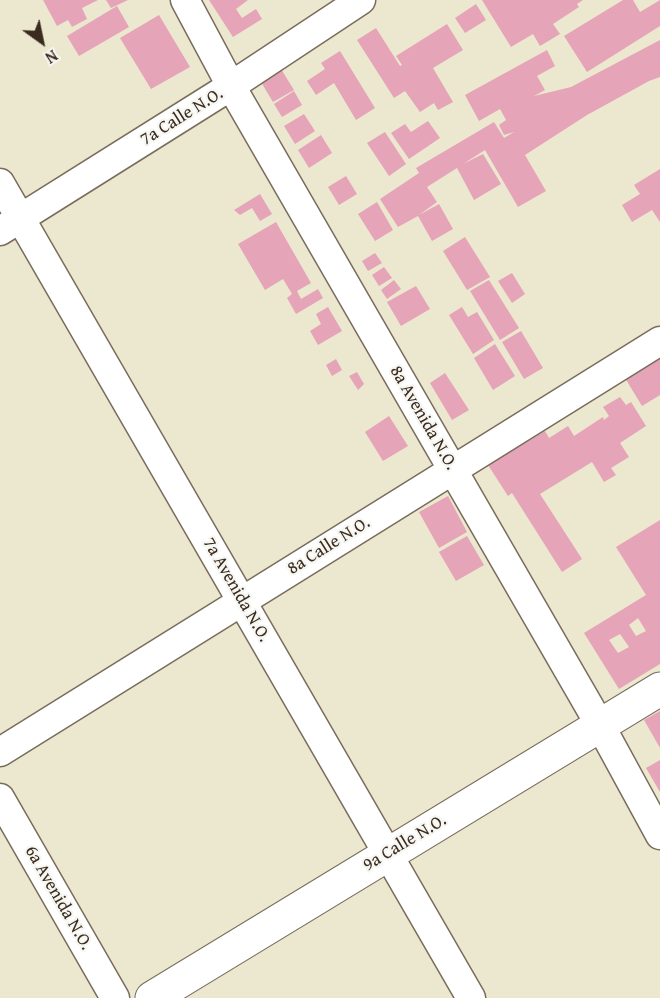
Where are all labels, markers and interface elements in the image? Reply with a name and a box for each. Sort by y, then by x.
north arrow [12,12,72,72]
text: N [41,44,63,70]
street label: 7a Calle N.O. [137,83,227,151]
street label: 8a Avenida N.O. [384,362,462,474]
street label: 8a Calle N.O. [284,512,374,580]
street label: 7a Avenida N.O. [197,534,275,646]
street label: 9a Calle N.O. [359,810,451,876]
street label: 6a Avenida N.O. [19,842,97,954]

